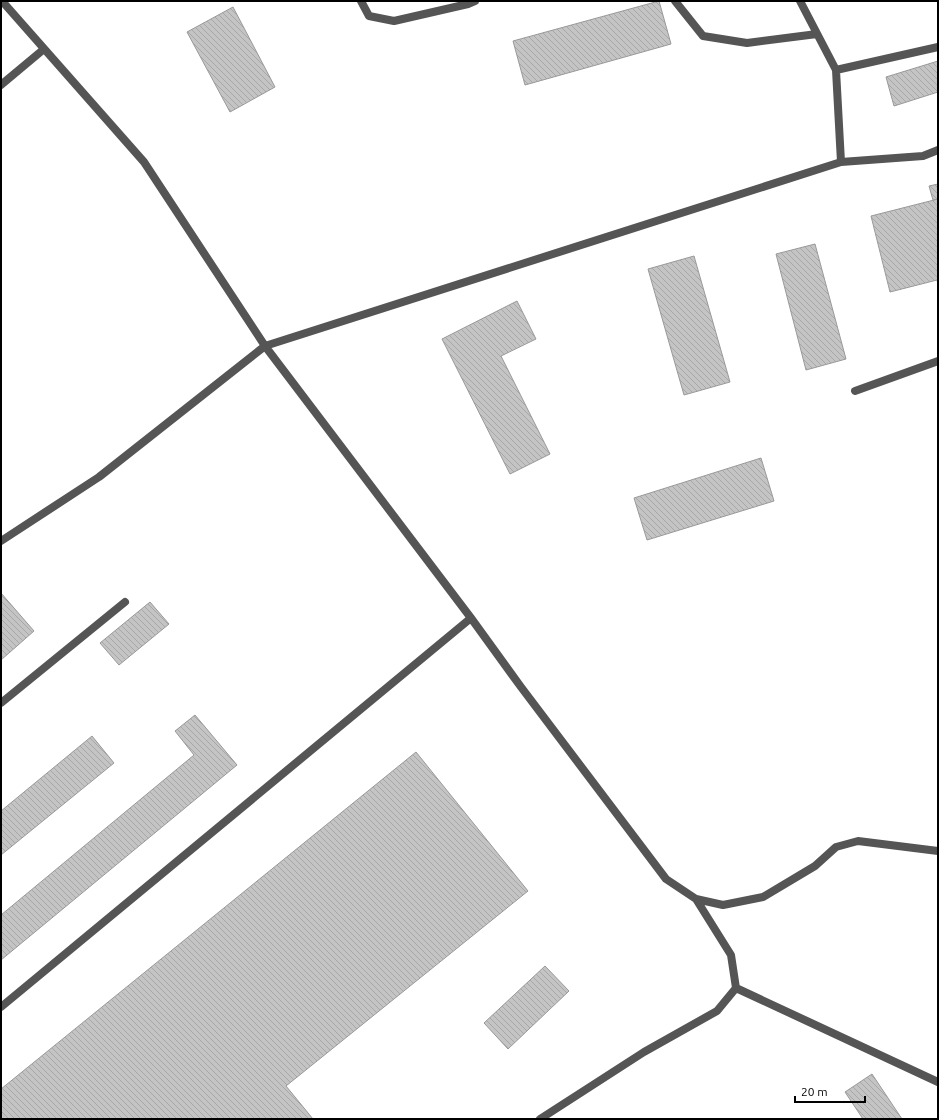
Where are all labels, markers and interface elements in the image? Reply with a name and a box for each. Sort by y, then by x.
scale bar [795,1078,865,1104]
text: 20 m [801,1085,828,1098]

